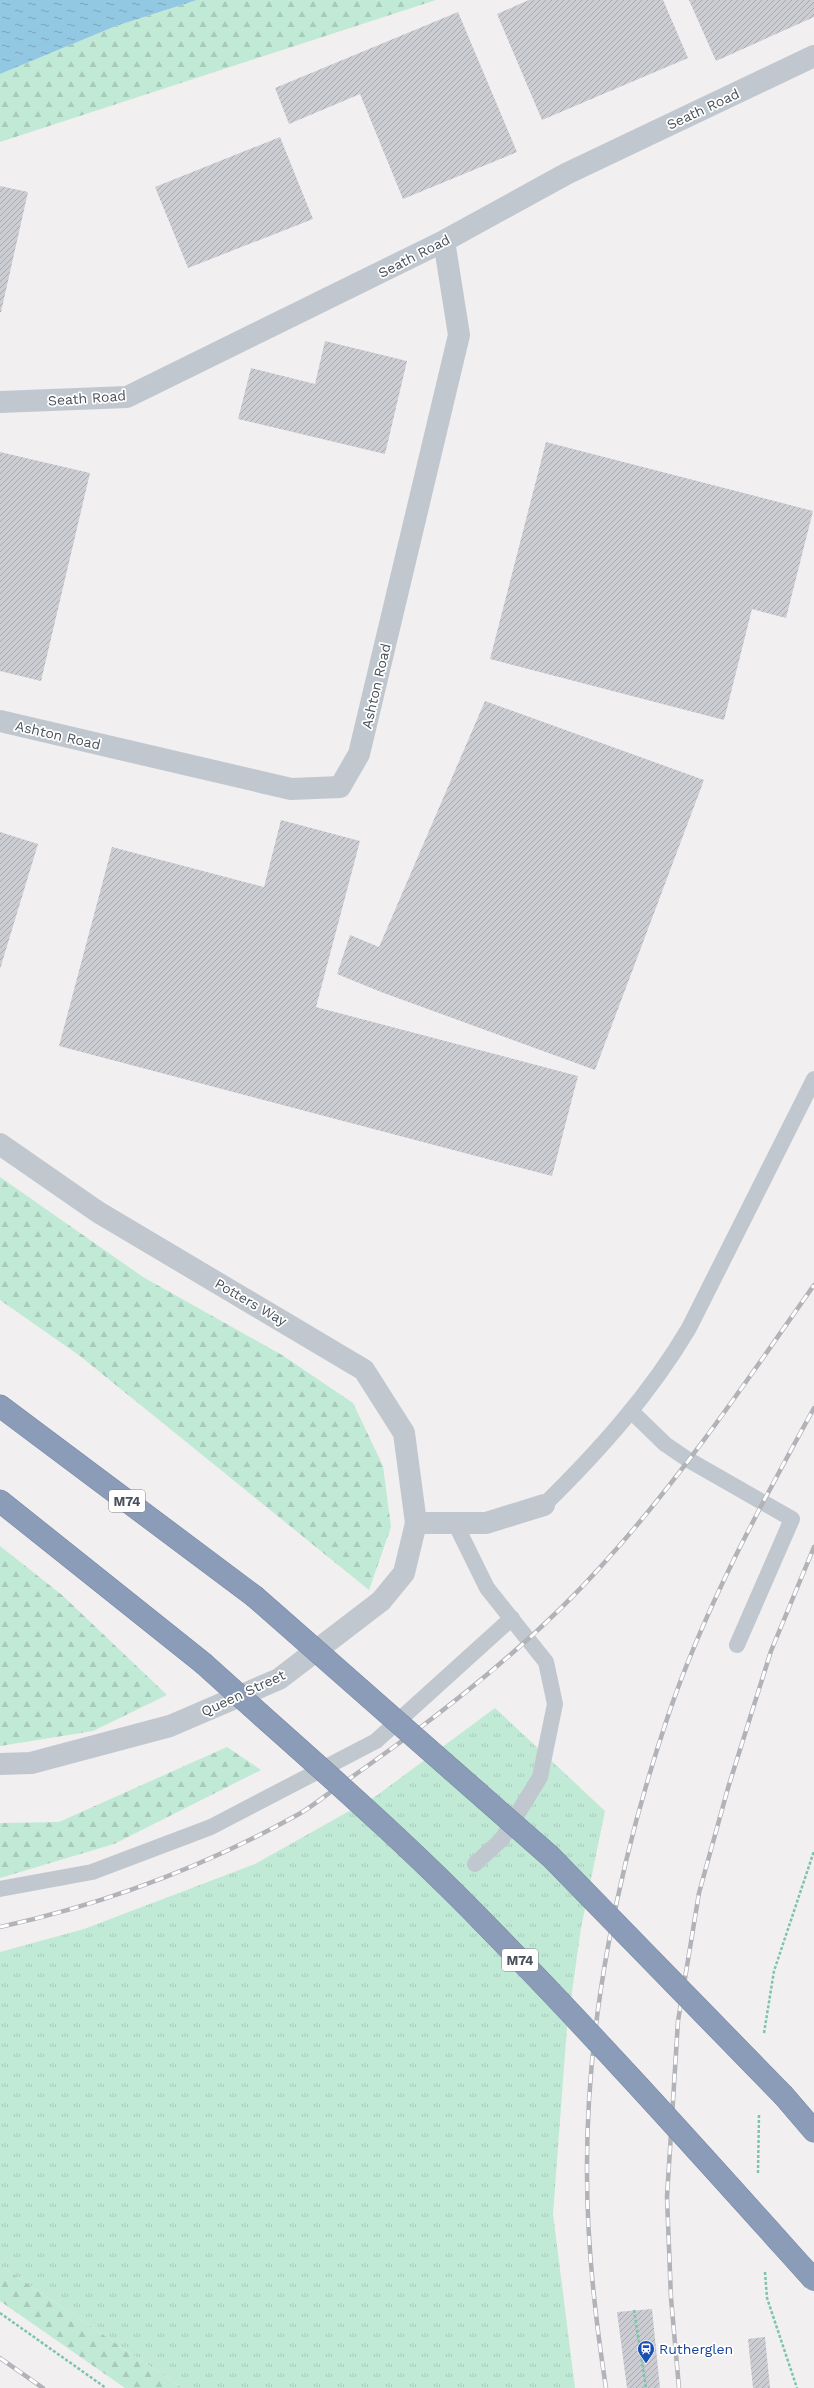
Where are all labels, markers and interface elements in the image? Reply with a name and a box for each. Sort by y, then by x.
street label: Seath Road [664,85,742,133]
street label: Seath Road [376,231,452,281]
street label: Seath Road [47,387,127,409]
street label: Ashton Road [358,642,394,730]
street label: Ashton Road [14,717,102,753]
street label: Potters Way [212,1275,291,1329]
road number: M74 [109,1490,145,1512]
street label: Queen Street [198,1666,288,1719]
road number: M74 [502,1949,538,1971]
station icon: Rutherglen [636,2339,656,2364]
place label: Rutherglen [659,2341,733,2357]

